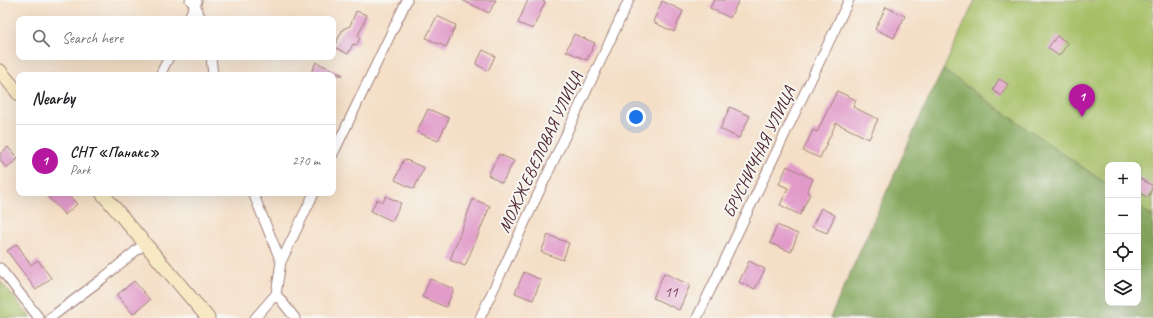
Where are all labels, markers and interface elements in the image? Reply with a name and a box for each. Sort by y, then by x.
search box [16,16,336,60]
icon: search [30,27,52,49]
text: Search here [62,29,123,48]
street label: МОЖЖЕВЕЛОВАЯ УЛИЦА [493,68,587,236]
street label: БРУСНИЧНАЯ УЛИЦА [718,82,800,221]
pin: 1 [1069,84,1095,117]
text: Nearby [32,88,75,109]
your location [626,107,646,127]
text: СНТ «Панакс» [70,143,159,162]
text: 1 [42,153,48,169]
text: 270 m [292,153,320,169]
text: Park [70,162,91,178]
map controls [1105,162,1141,306]
button: + [1105,162,1141,198]
button: − [1105,198,1141,234]
button: locate [1105,234,1141,270]
button: layers [1105,270,1141,306]
house number: 11 [664,283,679,302]

